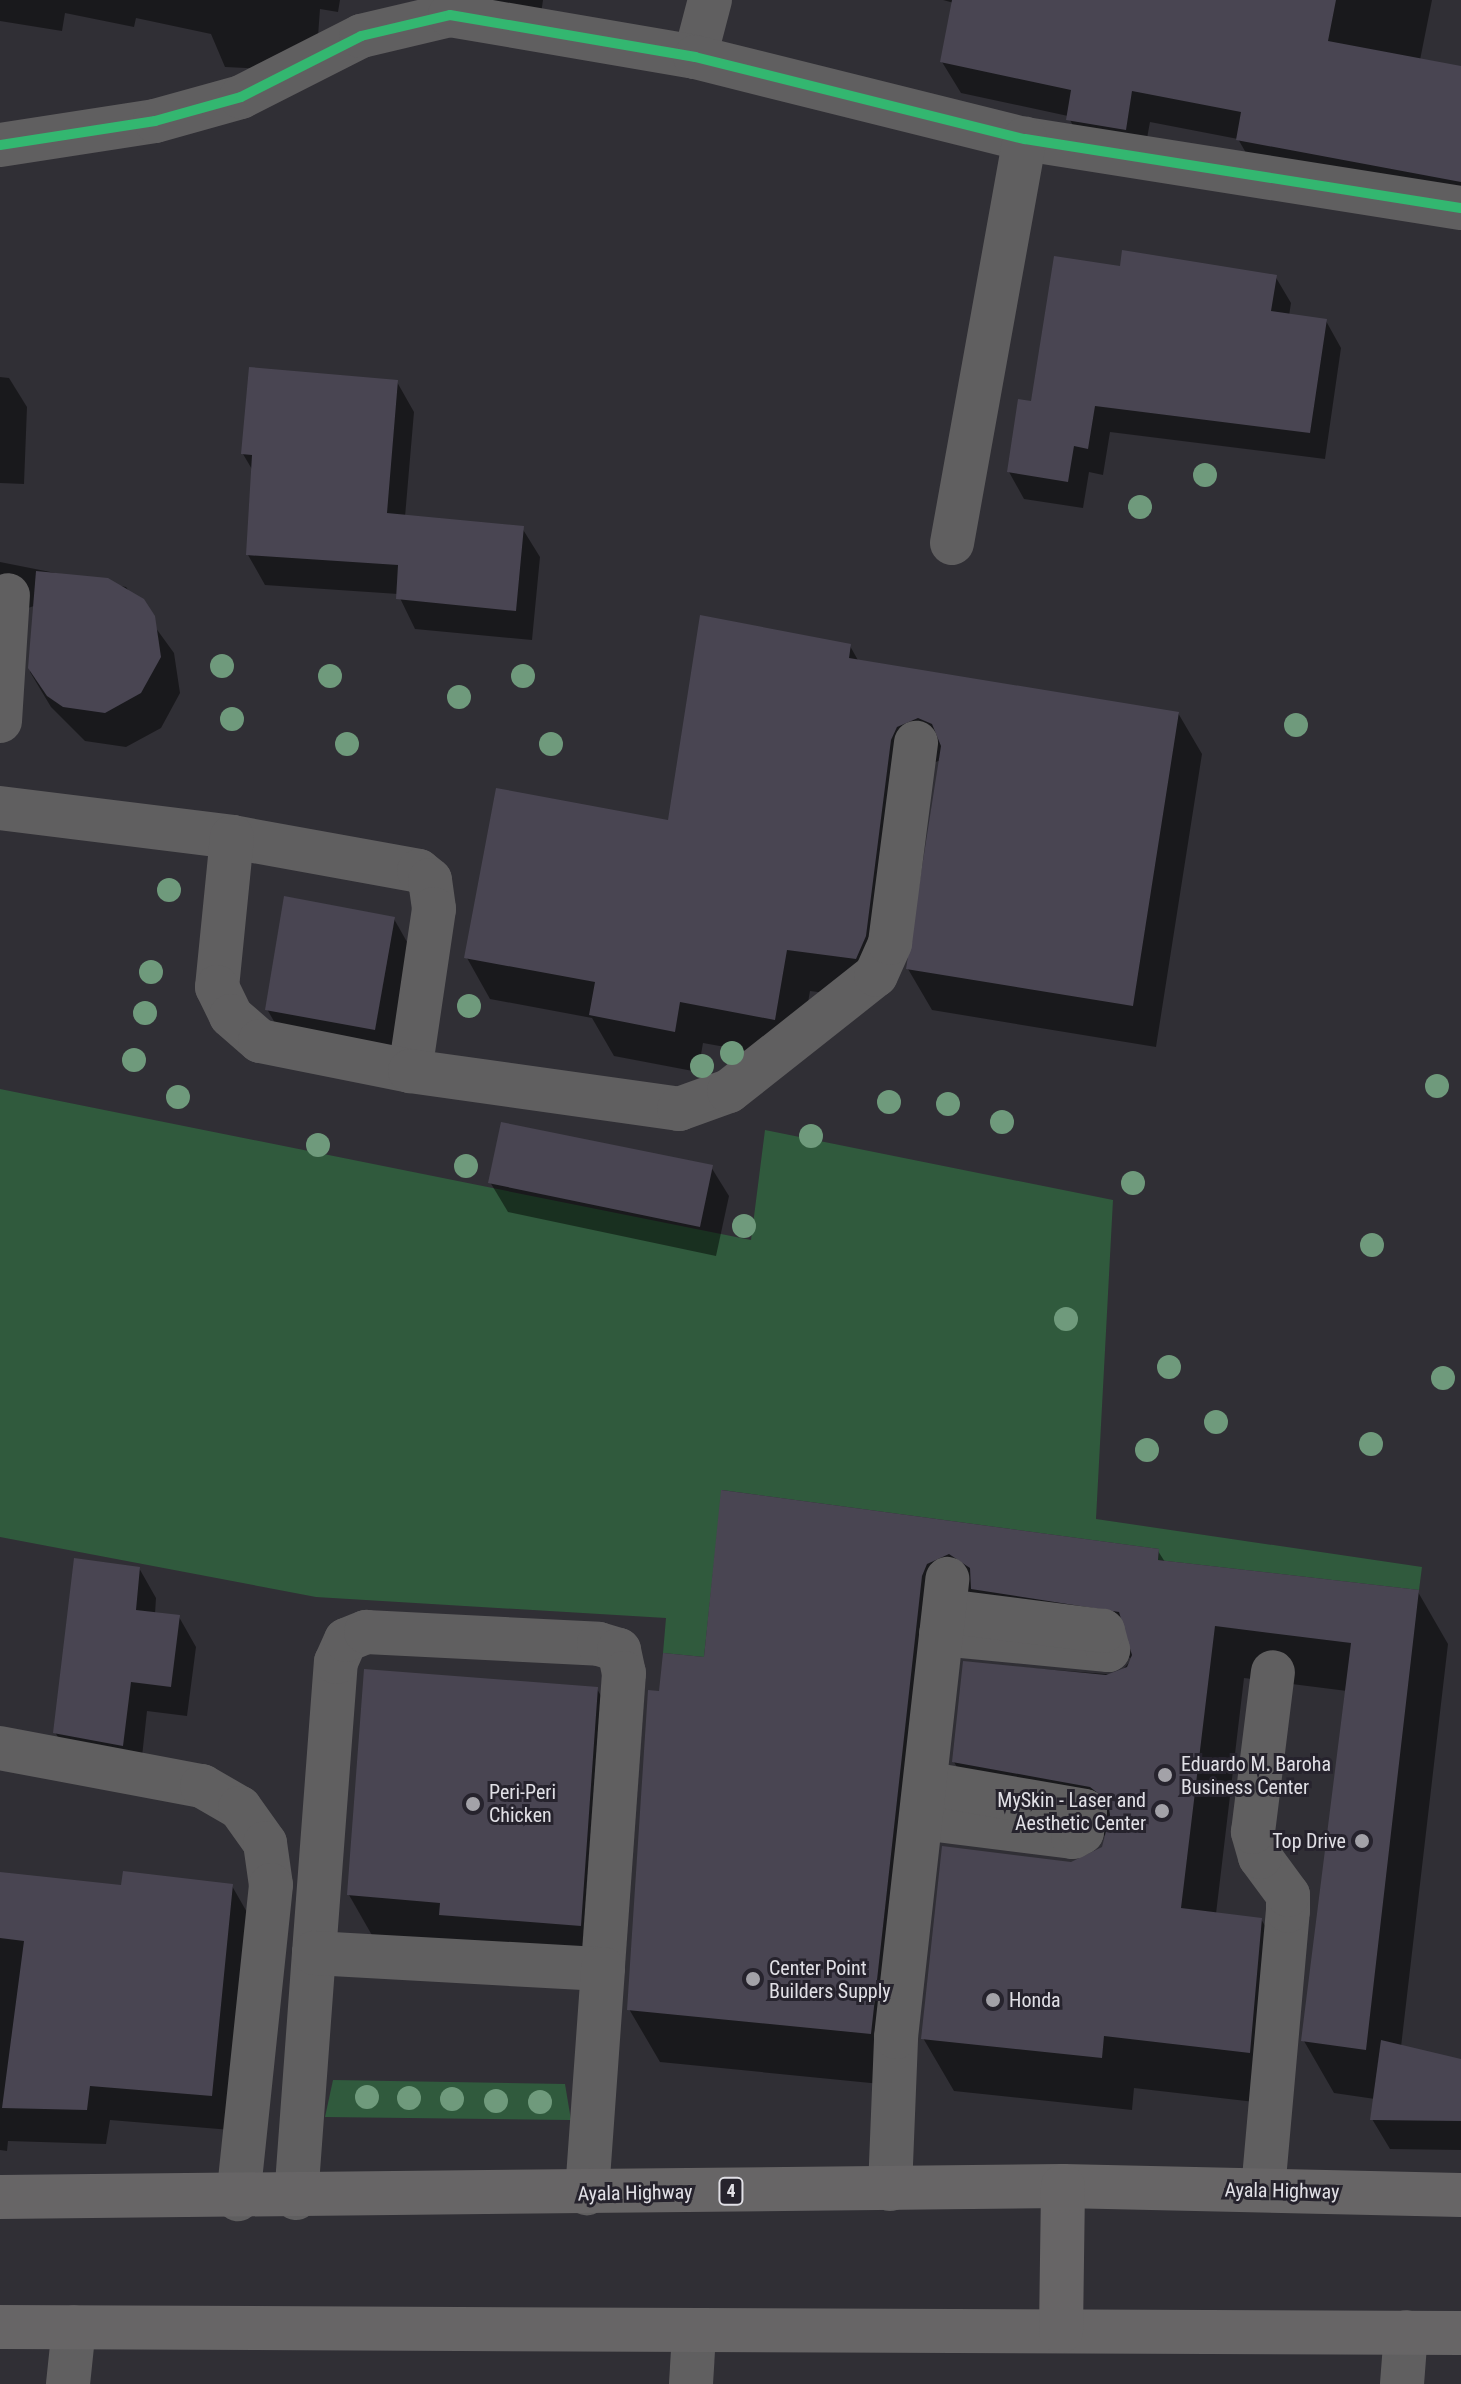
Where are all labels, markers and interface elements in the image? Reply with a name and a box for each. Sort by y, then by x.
place label: Eduardo M. Baroha Business Center [1181,1752,1331,1799]
marker: Eduardo M. Baroha Business Center [1156,1766,1174,1784]
place label: Peri-Peri Chicken [489,1780,556,1827]
place label: MySkin - Laser and Aesthetic Center [997,1788,1146,1835]
marker: Peri-Peri Chicken [464,1795,482,1813]
marker: MySkin - Laser and Aesthetic Center [1153,1802,1171,1820]
place label: Top Drive [1272,1829,1346,1853]
marker: Top Drive [1353,1832,1371,1850]
place label: Center Point Builders Supply [769,1956,891,2003]
marker: Center Point Builders Supply [744,1970,762,1988]
place label: Honda [1009,1988,1061,2012]
marker: Honda [984,1991,1002,2009]
road number: 4 [717,2177,745,2205]
street label: Ayala Highway [1224,2178,1340,2204]
street label: Ayala Highway [577,2180,693,2206]

